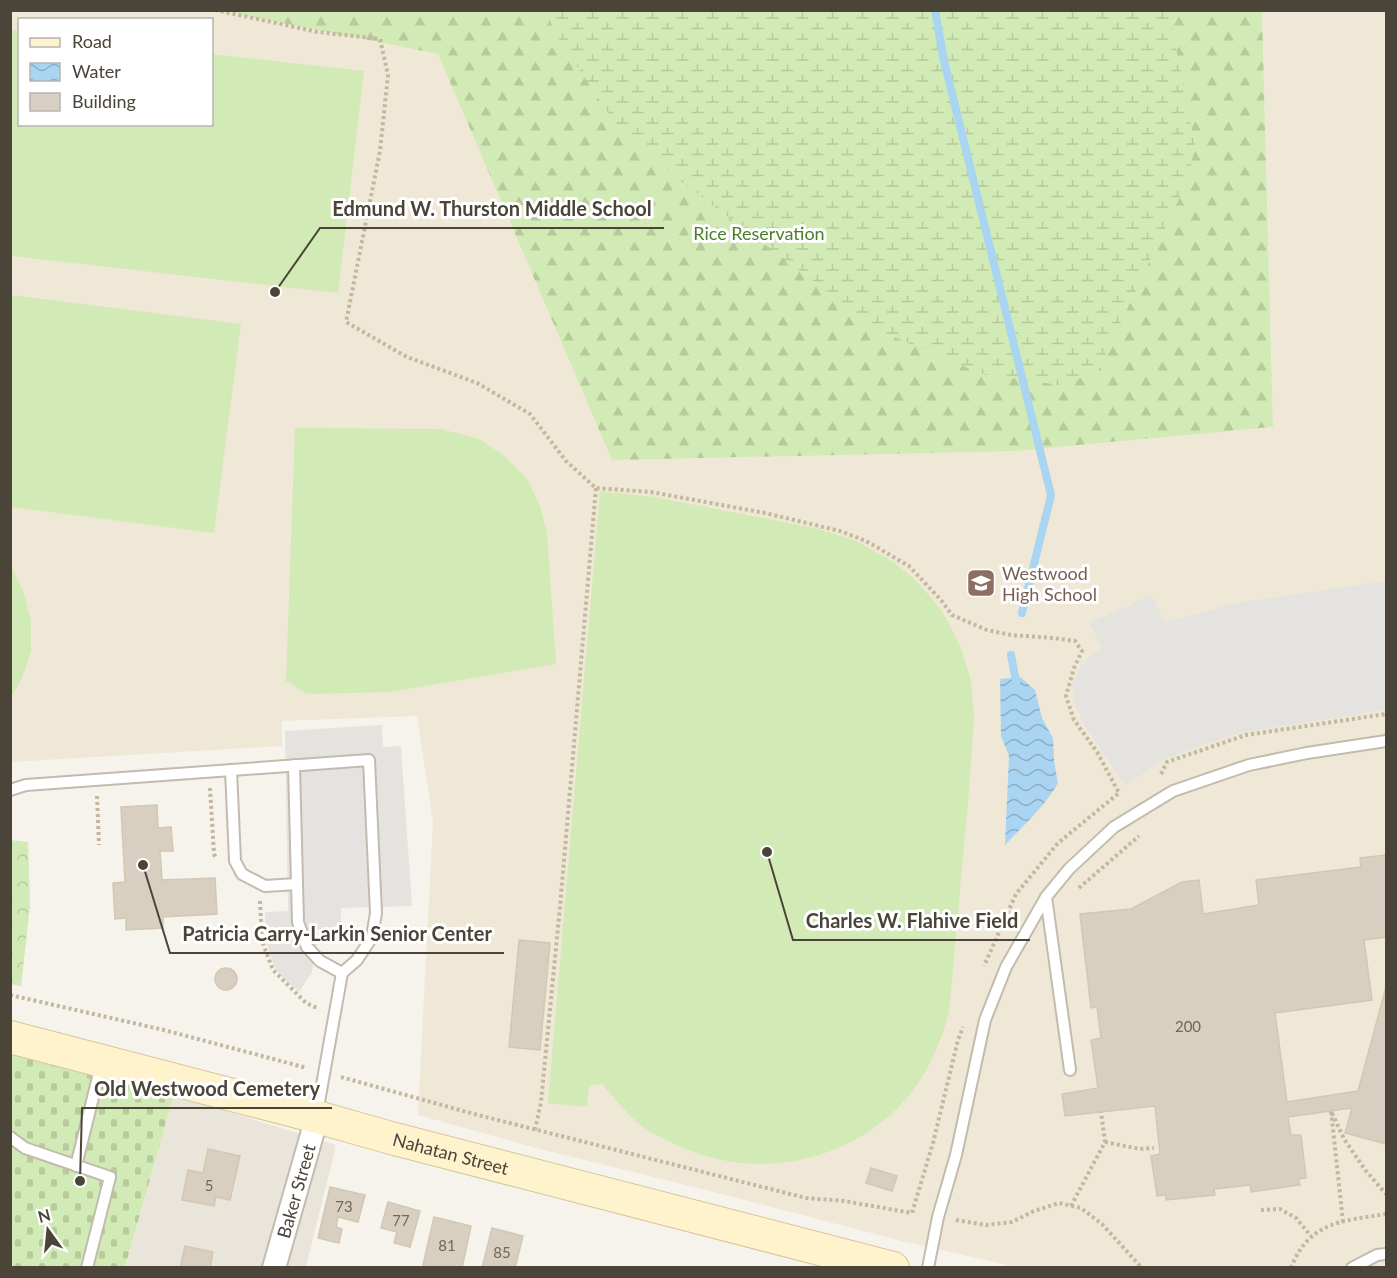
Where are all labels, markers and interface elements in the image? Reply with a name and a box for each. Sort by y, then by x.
legend [18,18,213,126]
text: Road [72,30,112,52]
text: Water [72,60,121,82]
text: Building [72,90,136,112]
callout: Edmund W. Thurston Middle School [320,190,664,228]
text: Edmund W. Thurston Middle School [332,196,652,220]
park label: Rice Reservation [693,222,825,244]
place label: Westwood High School [1002,562,1097,605]
school or university icon: Westwood High School [965,567,997,599]
callout: Charles W. Flahive Field [793,902,1030,940]
text: Charles W. Flahive Field [806,908,1018,932]
callout: Patricia Carry-Larkin Senior Center [170,915,504,953]
text: Patricia Carry-Larkin Senior Center [182,921,492,945]
house number: 200 [1175,1017,1201,1035]
callout: Old Westwood Cemetery [82,1070,332,1108]
text: Old Westwood Cemetery [94,1076,320,1100]
street label: Nahatan Street [391,1128,512,1179]
street label: Baker Street [272,1141,320,1241]
house number: 5 [205,1176,213,1194]
house number: 73 [335,1197,353,1215]
north arrow [18,1200,78,1260]
text: N [36,1204,52,1226]
house number: 77 [392,1211,410,1229]
house number: 81 [438,1236,456,1254]
house number: 85 [493,1243,511,1261]

